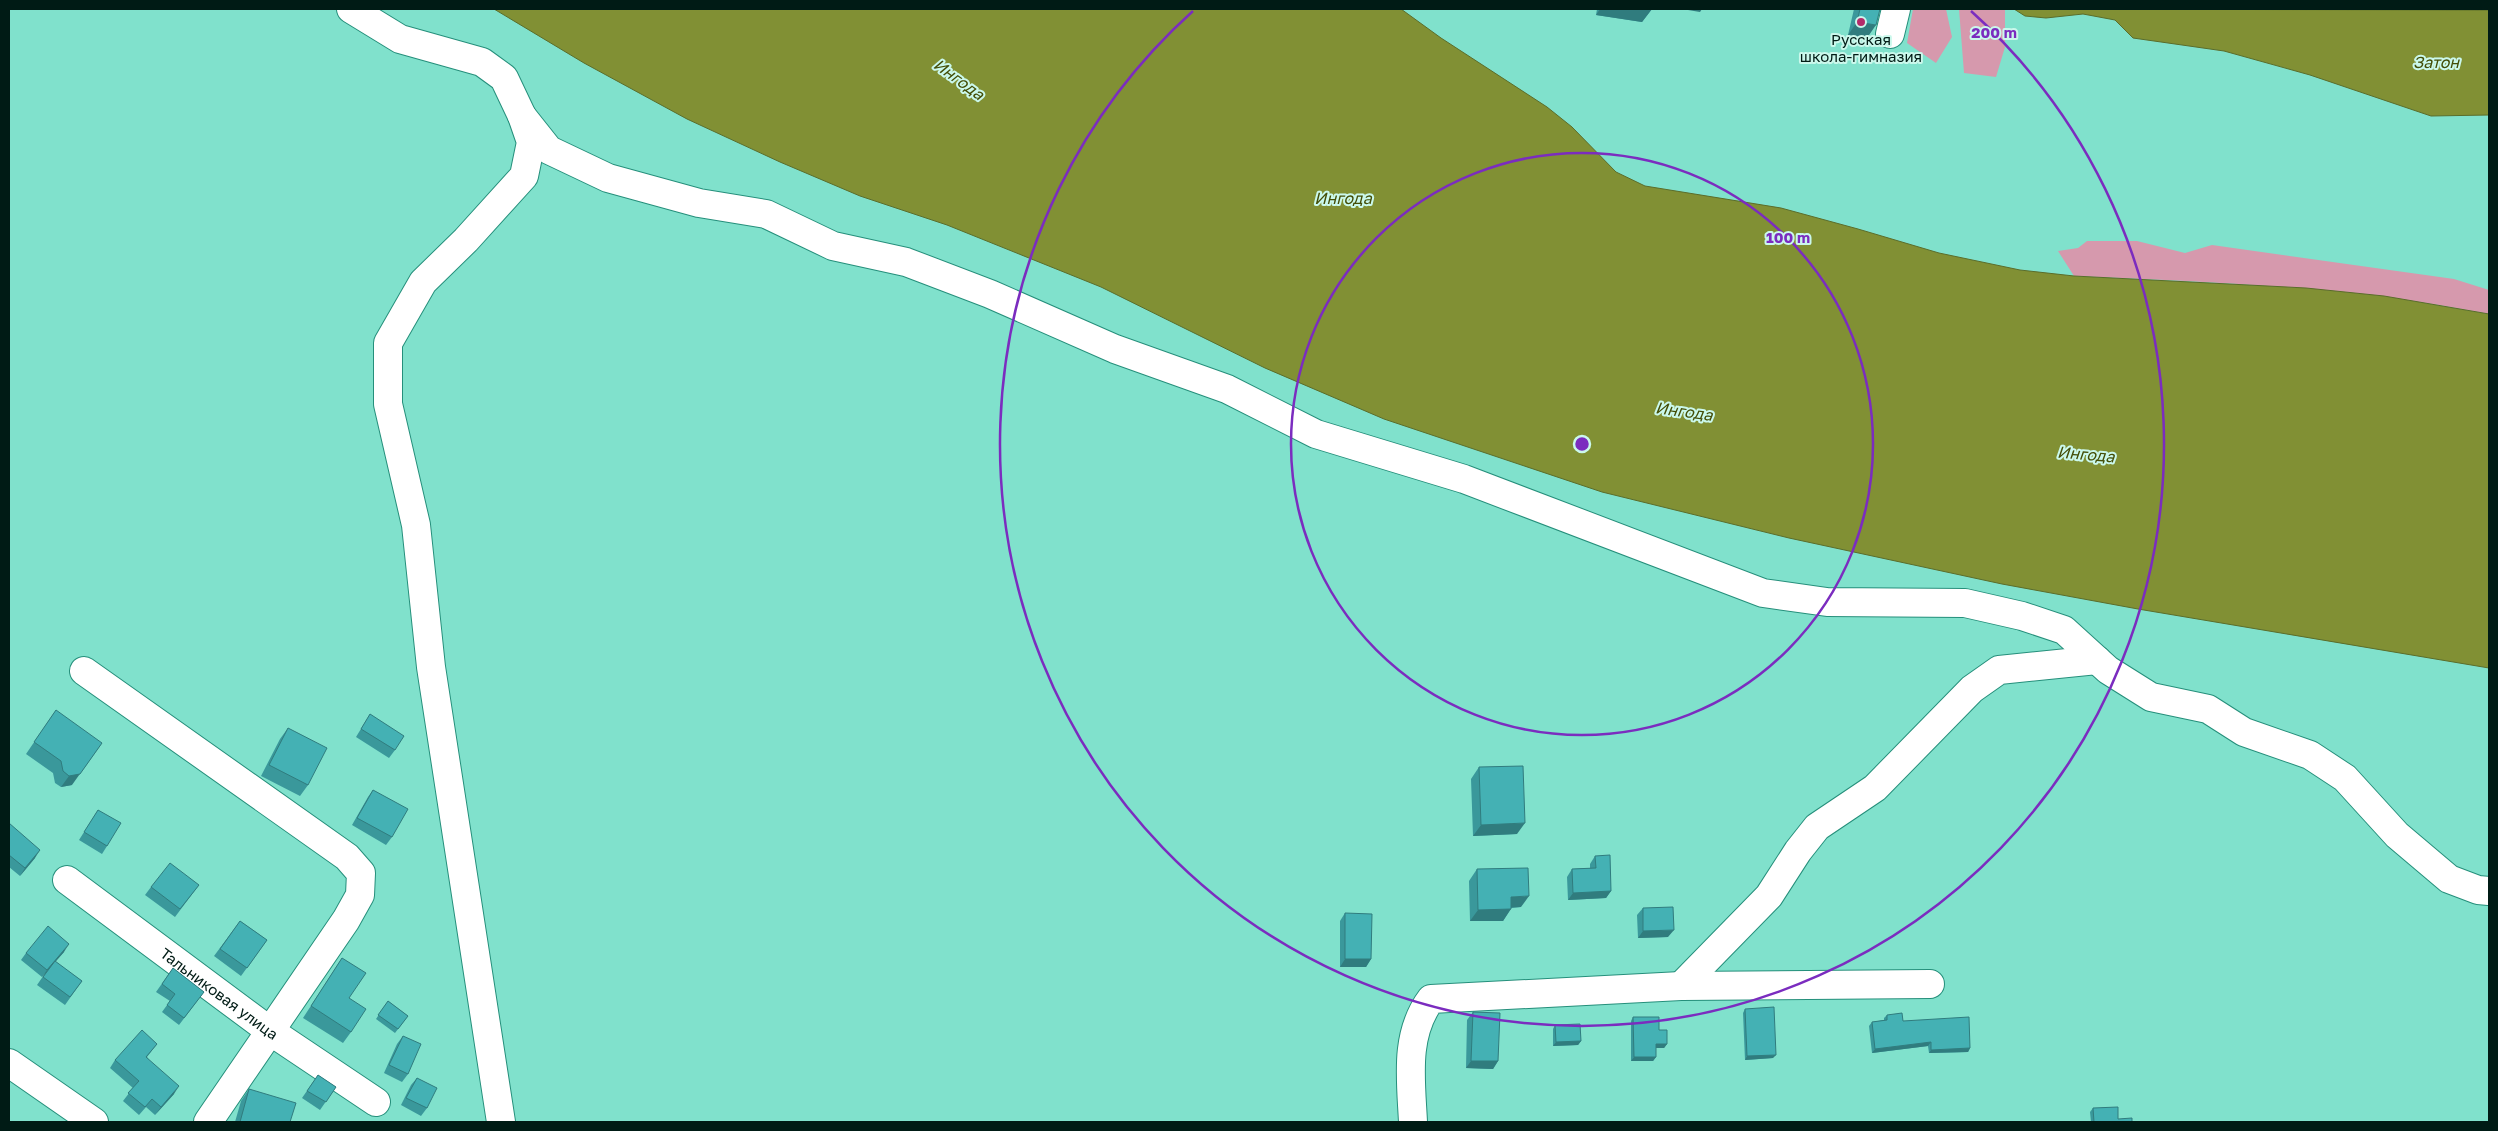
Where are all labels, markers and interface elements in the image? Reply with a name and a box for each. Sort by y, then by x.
marker: Русская школа-гимназия [1855,16,1867,28]
text: 200 m [1971,23,2017,41]
place label: Русская школа-гимназия [1800,30,1922,65]
water label: Затон [2413,52,2460,72]
water label: Ингода [930,54,989,105]
water label: Ингода [1314,188,1373,208]
text: 100 m [1766,228,1810,246]
water label: Ингода [1654,397,1715,425]
centre of rings [1573,435,1591,453]
water label: Ингода [2057,442,2116,467]
street label: Тальниковая улица [157,944,282,1043]

